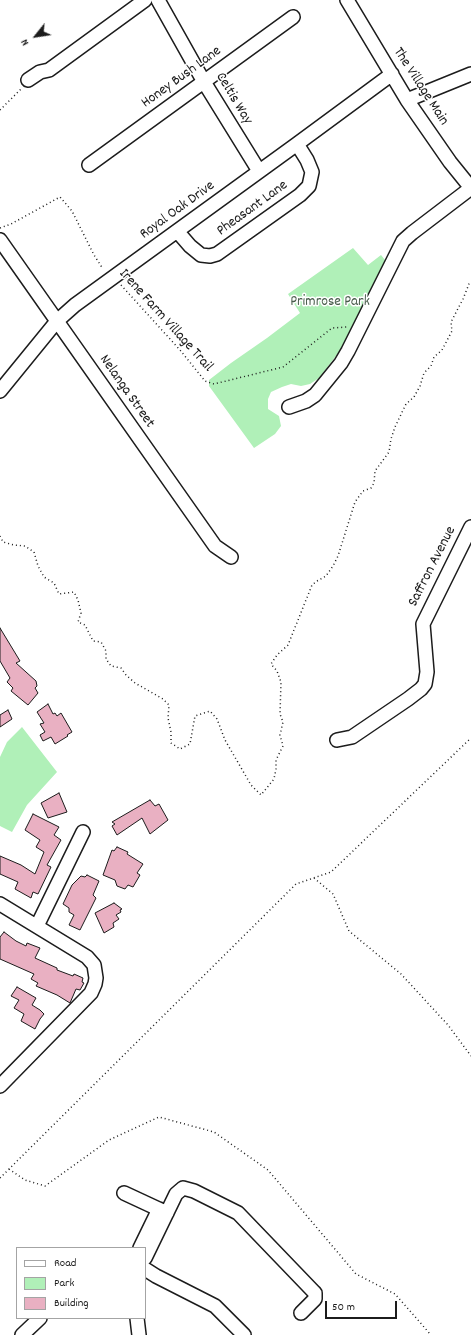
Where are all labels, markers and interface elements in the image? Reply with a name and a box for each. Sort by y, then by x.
north arrow [16,16,56,56]
text: N [17,36,34,48]
street label: Honey Bush Lane [139,43,225,113]
street label: The Village Main [388,45,452,129]
street label: Celtis Way [211,70,255,128]
street label: Pheasant Lane [214,177,292,241]
street label: Royal Oak Drive [137,178,219,244]
street label: Irene Farm Village Trail [114,266,216,376]
park label: Primrose Park [290,294,370,312]
street label: Nelanga Street [94,352,158,432]
street label: Saffron Avenue [405,524,461,610]
legend [16,1247,146,1319]
text: Road [54,1255,76,1272]
text: Park [54,1275,74,1292]
scale bar [327,1293,399,1319]
text: Building [54,1295,89,1312]
text: 50 m [332,1299,355,1316]

